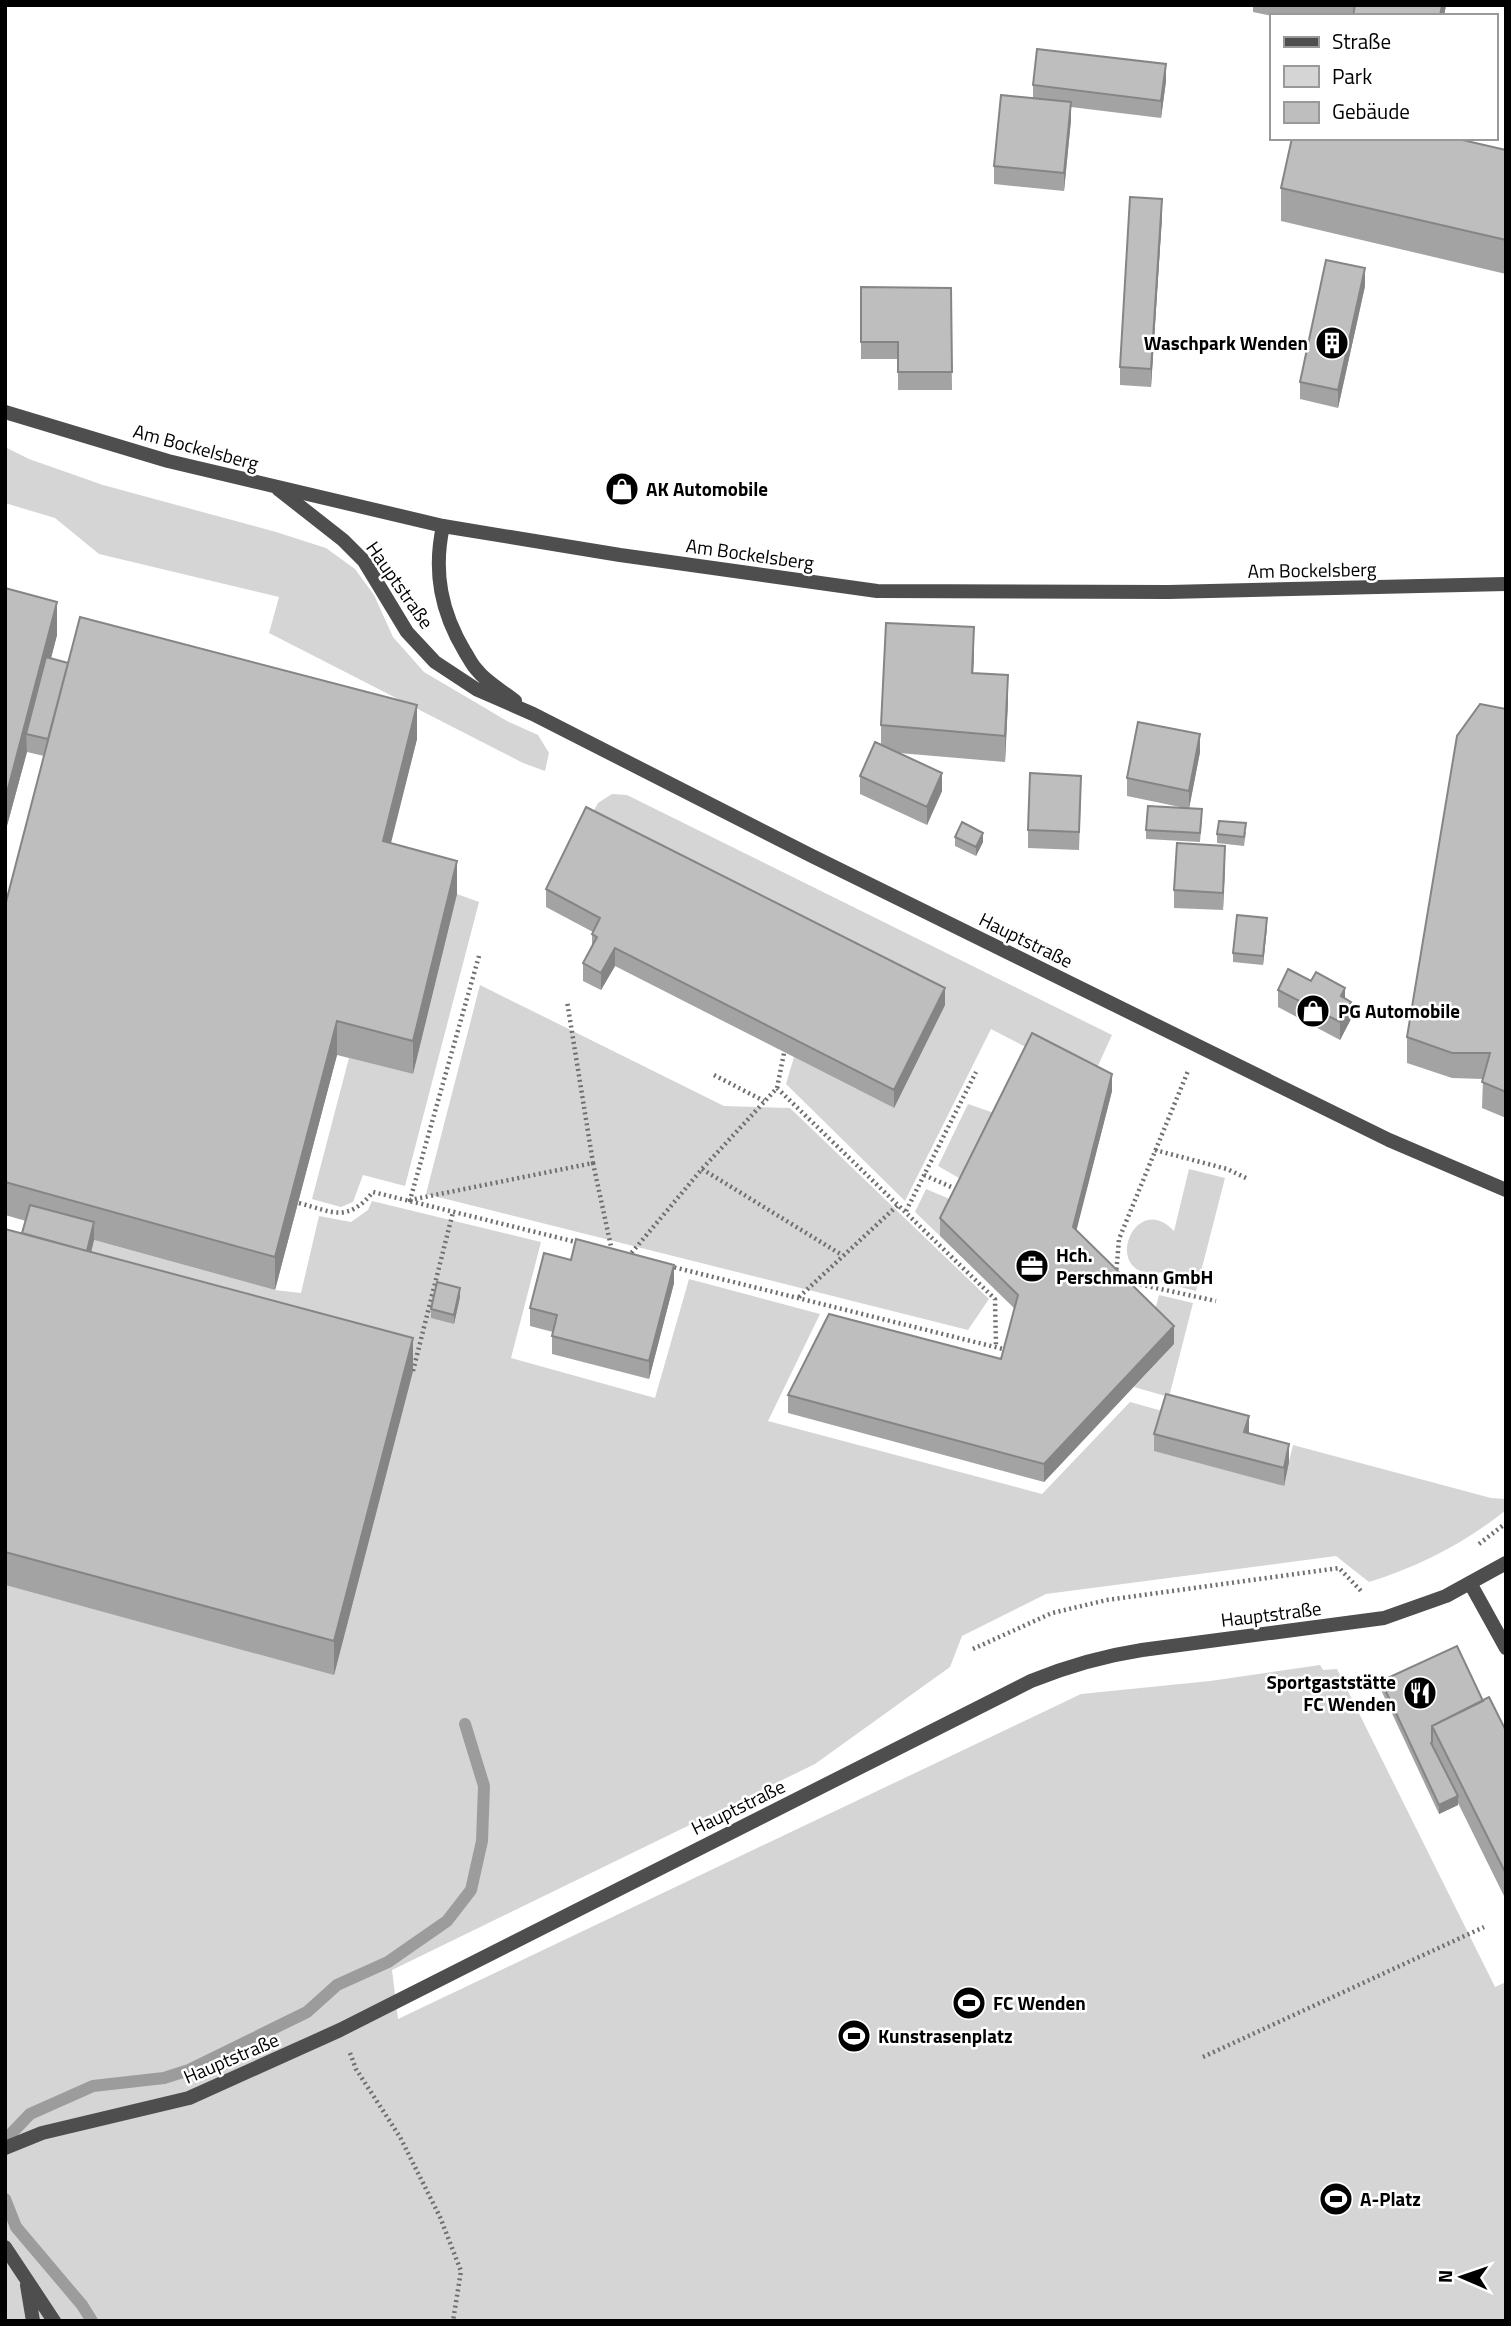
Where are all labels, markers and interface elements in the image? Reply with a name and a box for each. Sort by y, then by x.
legend [1270,14,1497,140]
text: Straße [1332,25,1391,57]
text: Park [1332,60,1372,92]
text: Gebäude [1332,95,1410,127]
building icon: Waschpark Wenden [1313,324,1351,362]
place label: Waschpark Wenden [1144,328,1308,357]
street label: Am Bockelsberg [130,416,262,477]
shop icon: AK Automobile [603,470,641,508]
place label: AK Automobile [646,474,768,503]
street label: Am Bockelsberg [684,530,816,577]
street label: Hauptstraße [360,535,441,634]
street label: Am Bockelsberg [1247,554,1377,585]
street label: Hauptstraße [974,904,1078,975]
shop icon: PG Automobile [1294,992,1332,1030]
place label: PG Automobile [1338,996,1460,1025]
place label: Hch. Perschmann GmbH [1056,1240,1213,1291]
office icon: Hch. Perschmann GmbH [1013,1247,1051,1285]
street label: Hauptstraße [1219,1593,1323,1634]
place label: Sportgaststätte FC Wenden [1266,1667,1396,1718]
restaurant icon: Sportgaststätte FC Wenden [1401,1674,1439,1712]
street label: Hauptstraße [686,1771,790,1842]
sports icon: FC Wenden [950,1984,988,2022]
place label: FC Wenden [993,1988,1086,2017]
sports icon: Kunstrasenplatz [835,2017,873,2055]
place label: Kunstrasenplatz [878,2021,1013,2050]
street label: Hauptstraße [179,2024,283,2091]
sports icon: A-Platz [1317,2180,1355,2218]
place label: A-Platz [1360,2184,1421,2213]
north arrow [1427,2242,1497,2312]
text: N [1430,2269,1459,2283]

